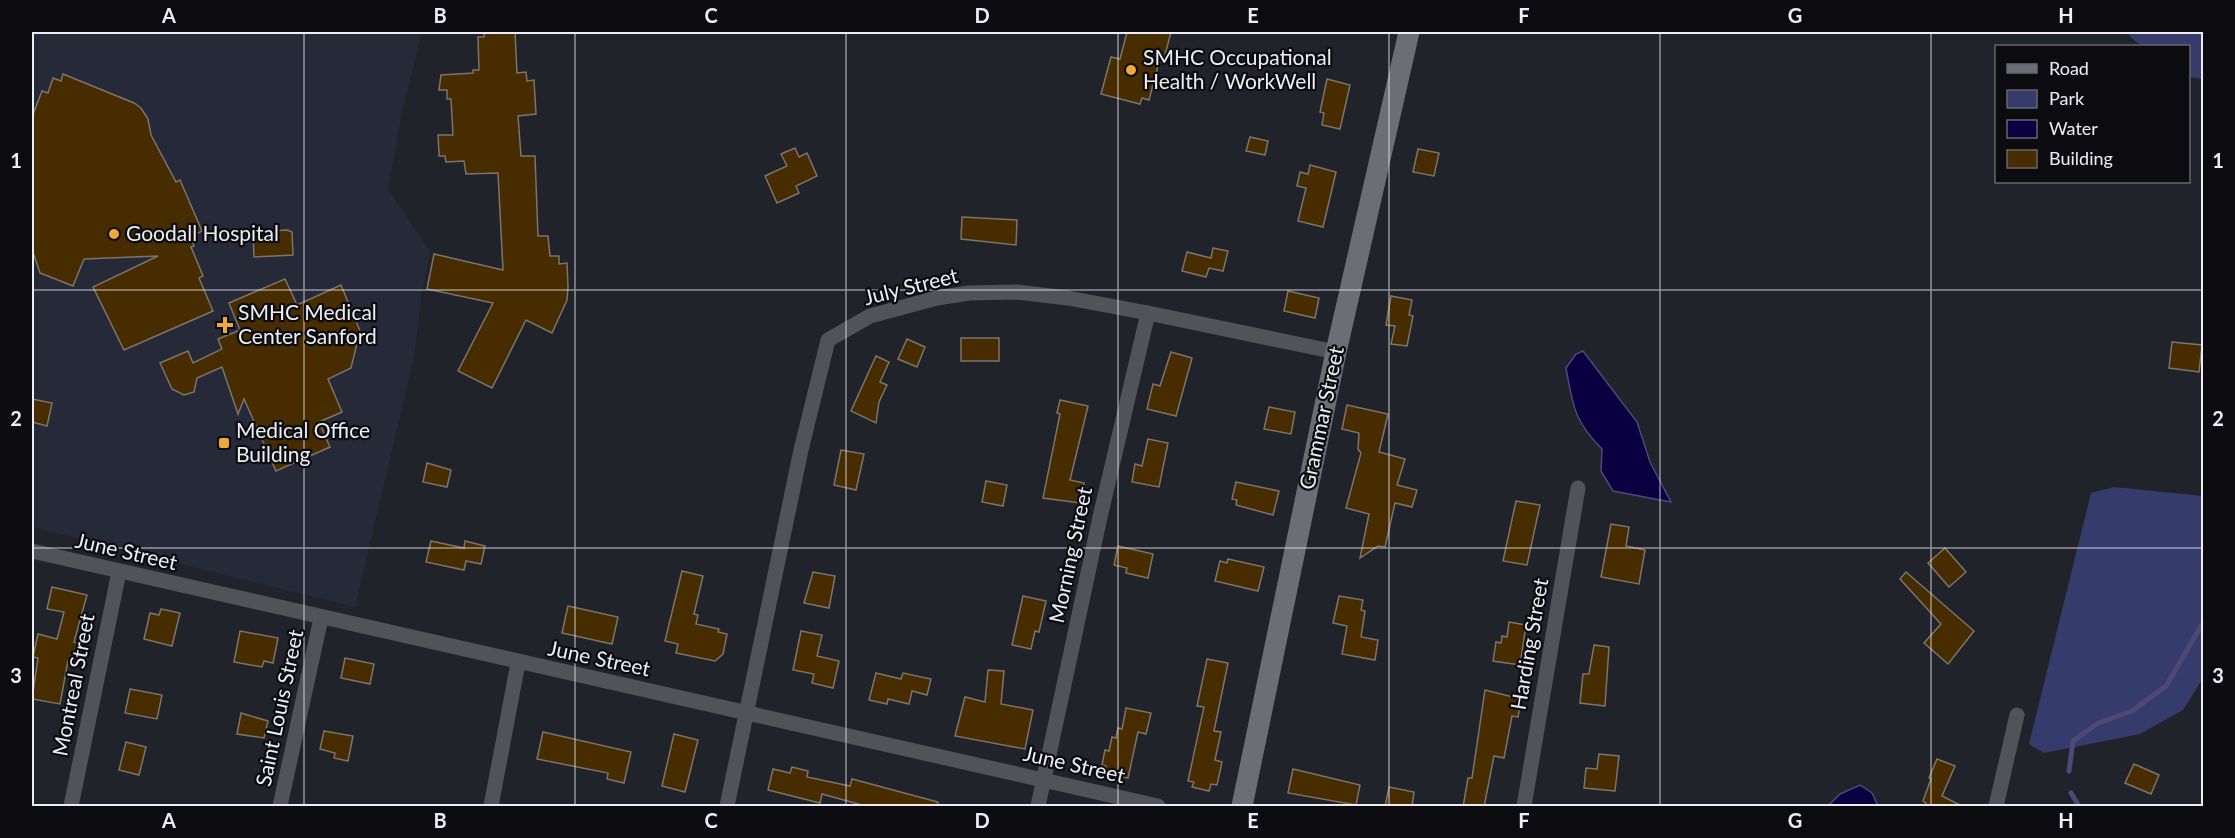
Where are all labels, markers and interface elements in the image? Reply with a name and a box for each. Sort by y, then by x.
text: A [161,3,176,27]
text: B [433,3,447,27]
text: C [704,3,718,27]
text: D [974,3,990,27]
text: E [1247,3,1259,27]
text: F [1518,3,1530,27]
text: G [1788,3,1802,27]
text: H [2058,3,2074,27]
place label: SMHC Occupational Health / WorkWell [1143,44,1332,93]
legend [1995,45,2190,183]
text: Road [2049,57,2089,79]
marker: SMHC Occupational Health / WorkWell [1124,63,1138,77]
text: Park [2049,87,2085,109]
text: Water [2049,117,2098,139]
text: Building [2049,147,2113,169]
text: 1 [10,148,22,172]
text: 1 [2212,148,2224,172]
place label: Goodall Hospital [126,220,279,245]
marker: Goodall Hospital [107,227,121,241]
street label: July Street [861,262,961,309]
place label: SMHC Medical Center Sanford [238,299,377,348]
marker: SMHC Medical Center Sanford [216,316,234,334]
street label: Grammar Street [1293,343,1348,492]
text: 2 [10,406,22,430]
text: 2 [2212,406,2224,430]
place label: Medical Office Building [236,417,370,466]
marker: Medical Office Building [217,436,231,450]
street label: Morning Street [1043,484,1096,625]
street label: June Street [73,527,180,574]
street label: Harding Street [1505,575,1553,712]
street label: Montreal Street [46,611,99,758]
street label: Saint Louis Street [250,627,307,788]
street label: June Street [546,635,653,681]
text: 3 [10,663,22,687]
text: 3 [2212,663,2224,687]
street label: June Street [1021,740,1128,787]
text: A [161,808,176,832]
text: B [433,808,447,832]
text: C [704,808,718,832]
text: D [974,808,990,832]
text: E [1247,808,1259,832]
text: F [1518,808,1530,832]
text: G [1788,808,1802,832]
text: H [2058,808,2074,832]

